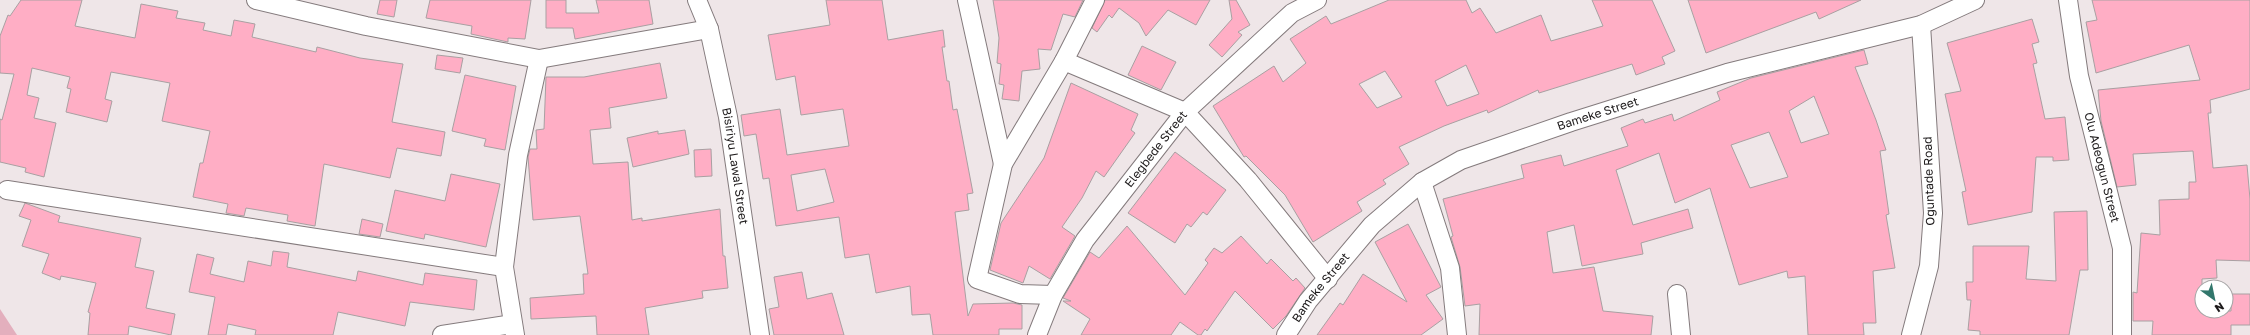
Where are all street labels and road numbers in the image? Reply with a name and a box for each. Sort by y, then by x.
street label: Bameke Street [1555,93,1640,133]
street label: Bisiriyu Lawal Street [719,106,752,226]
street label: Elegbede Street [1121,108,1190,190]
street label: Olu Adeogun Street [2081,111,2123,224]
street label: Oguntade Road [1919,136,1938,226]
street label: Bameke Street [1288,249,1353,325]

